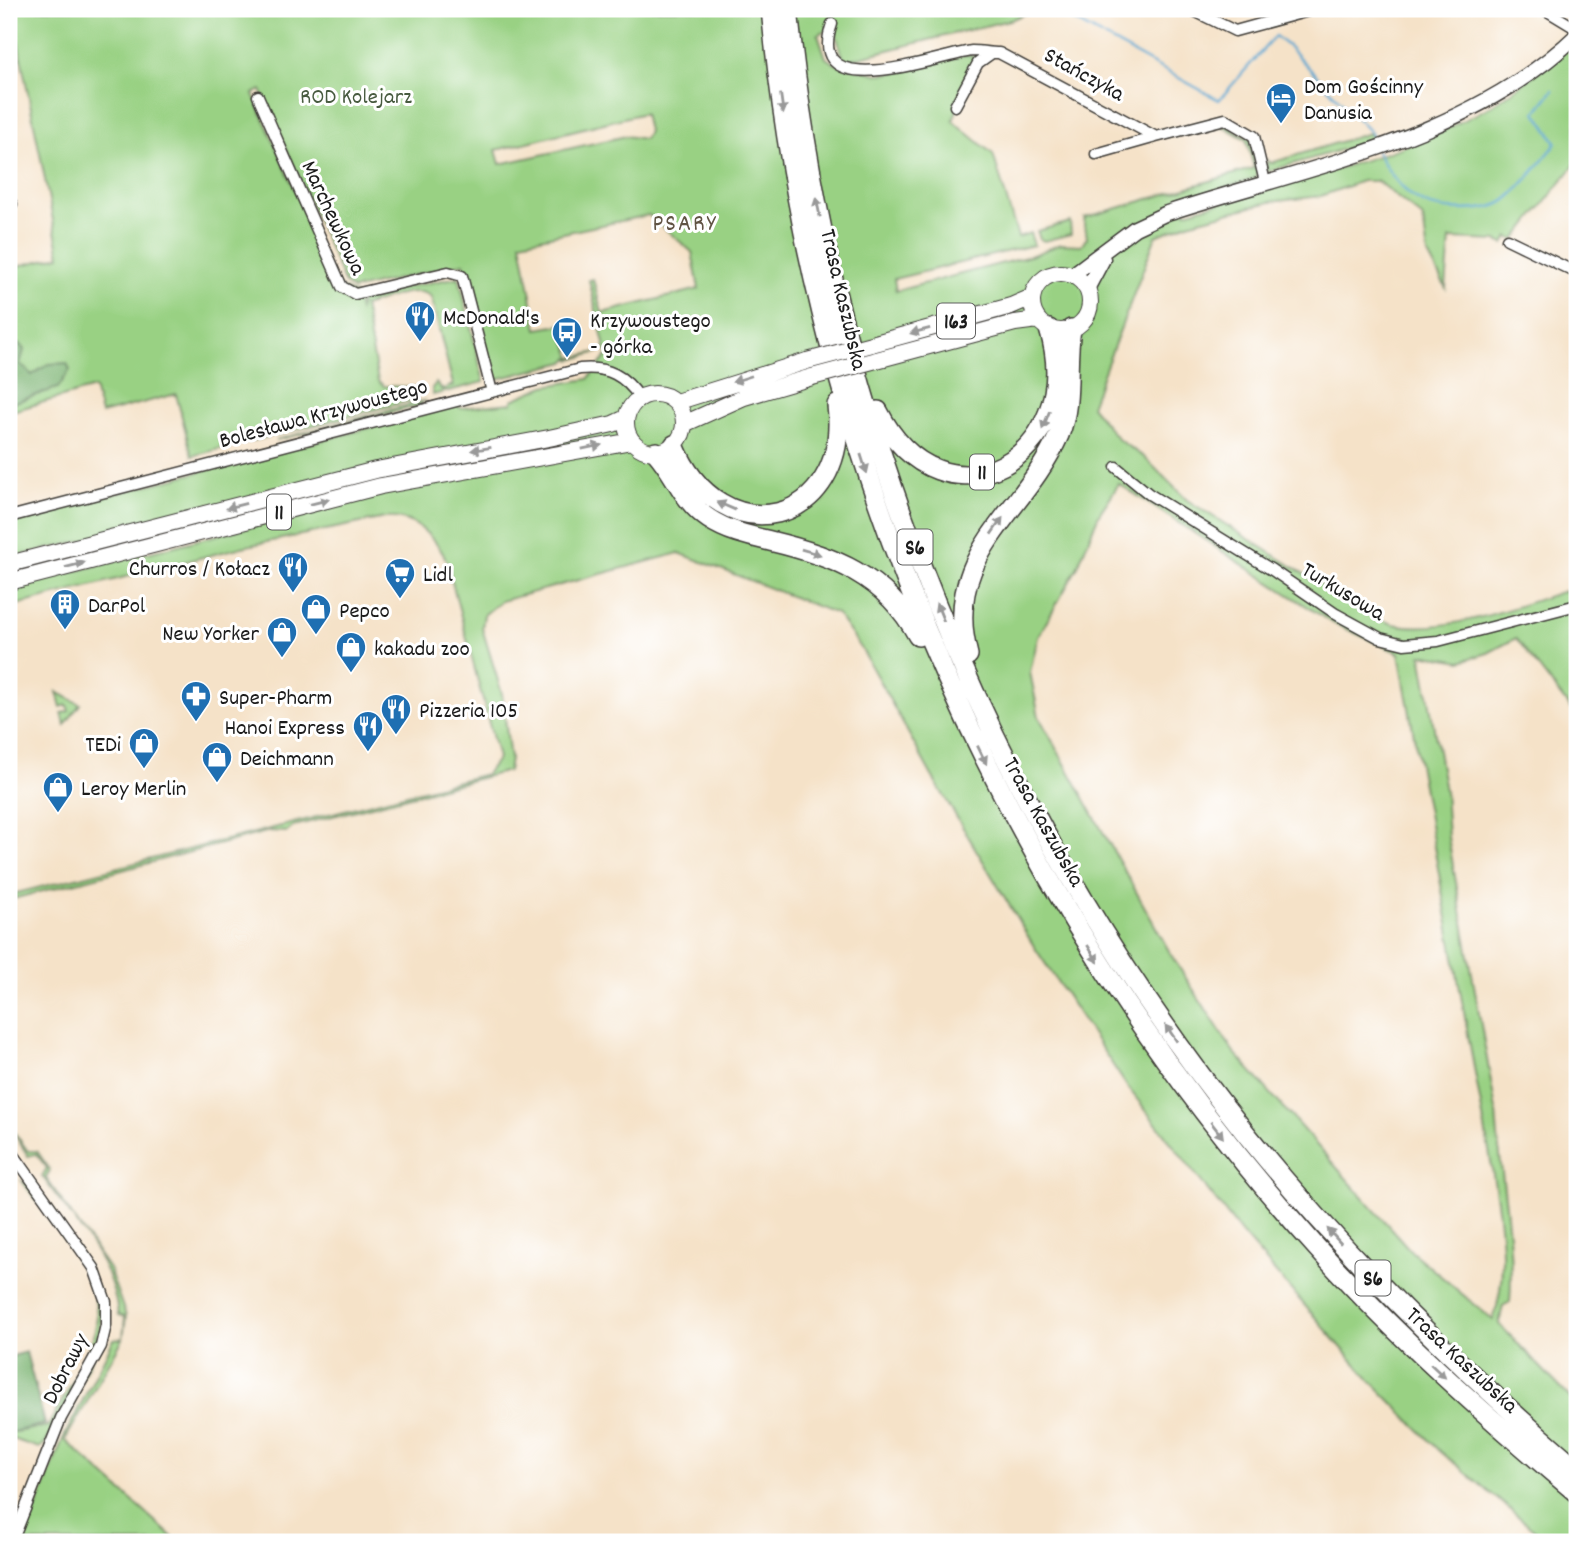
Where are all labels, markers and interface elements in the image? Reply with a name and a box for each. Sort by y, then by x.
street label: Stańczyka [1037,40,1131,112]
place label: Dom Gościnny Danusia [1304,72,1424,131]
hotel icon: Dom Gościnny Danusia [1264,81,1298,125]
park label: ROD Kolejarz [300,82,412,115]
one-way arrow [777,93,788,115]
street label: Marchewkowa [291,156,373,282]
one-way arrow [812,196,823,218]
district label: PSARY [652,208,718,242]
street label: Trasa Kaszubska [809,226,874,375]
restaurant icon: McDonald's [403,299,437,343]
place label: McDonald's [443,303,540,336]
road number: 163 [937,304,975,338]
place label: Krzywoustego - górka [590,306,711,365]
bus stop icon: Krzywoustego - górka [550,315,584,359]
one-way arrow [909,326,931,337]
street label: Bolesława Krzywoustego [216,372,432,459]
one-way arrow [731,375,752,385]
one-way arrow [1040,409,1051,430]
one-way arrow [581,441,603,452]
one-way arrow [470,444,492,455]
one-way arrow [860,454,870,475]
road number: 11 [970,454,994,490]
road number: 11 [267,494,291,530]
one-way arrow [308,496,330,507]
one-way arrow [715,500,736,511]
one-way arrow [225,501,246,511]
one-way arrow [990,517,1004,535]
road number: S6 [898,530,932,564]
one-way arrow [801,547,822,557]
restaurant icon: Churros / Kołacz [276,550,310,594]
place label: Churros / Kołacz [129,554,270,587]
street label: Turkusowa [1294,555,1391,632]
supermarket icon: Lidl [383,556,417,600]
one-way arrow [64,559,86,570]
place label: Lidl [423,560,453,593]
building icon: DarPol [48,587,82,631]
place label: DarPol [88,591,146,624]
shop icon: Pepco [299,592,333,636]
place label: Pepco [339,596,390,629]
one-way arrow [934,602,945,623]
shop icon: New Yorker [265,615,299,659]
place label: New Yorker [162,619,259,652]
shop icon: kakadu zoo [334,630,368,674]
place label: kakadu zoo [374,634,470,667]
pharmacy icon: Super-Pharm [179,679,213,723]
place label: Super-Pharm [219,683,332,716]
restaurant icon: Pizzeria 105 [379,692,413,736]
place label: Pizzeria 105 [419,696,518,729]
restaurant icon: Hanoi Express [351,709,385,753]
place label: Hanoi Express [225,713,345,746]
shop icon: TEDi [127,726,161,770]
place label: TEDi [85,730,121,763]
shop icon: Deichmann [200,740,234,784]
place label: Deichmann [240,744,334,777]
one-way arrow [976,745,988,765]
street label: Trasa Kaszubska [993,752,1092,895]
shop icon: Leroy Merlin [41,770,75,814]
place label: Leroy Merlin [81,774,186,807]
one-way arrow [1087,944,1100,963]
one-way arrow [1164,1024,1178,1042]
one-way arrow [1210,1120,1225,1138]
one-way arrow [1326,1228,1342,1245]
road number: S6 [1356,1260,1390,1296]
street label: Trasa Kaszubska [1397,1300,1525,1424]
street label: Dobrawy [35,1328,99,1411]
one-way arrow [1429,1363,1447,1379]

